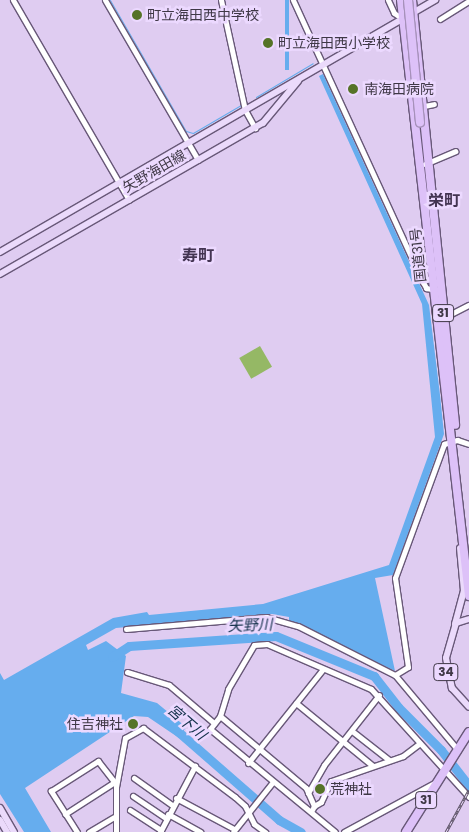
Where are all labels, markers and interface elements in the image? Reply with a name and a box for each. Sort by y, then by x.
place label: 町立海田西中学校 [147,7,259,23]
marker: 町立海田西中学校 [131,9,143,21]
place label: 町立海田西小学校 [278,35,390,51]
marker: 町立海田西小学校 [262,37,274,49]
place label: 南海田病院 [364,81,434,97]
marker: 南海田病院 [346,82,360,96]
street label: 矢野海田線 [119,146,189,196]
district label: 栄町 [428,191,460,211]
street label: 国道31号 [407,227,429,283]
district label: 寿町 [182,246,214,266]
road number: 31 [432,304,454,322]
water label: 矢野川 [227,615,273,635]
road number: 34 [432,662,460,682]
water label: 宮下川 [164,700,210,744]
place label: 住吉神社 [67,716,123,732]
marker: 住吉神社 [127,718,139,730]
place label: 荒神社 [330,781,372,797]
marker: 荒神社 [314,783,326,795]
road number: 31 [415,790,437,810]

